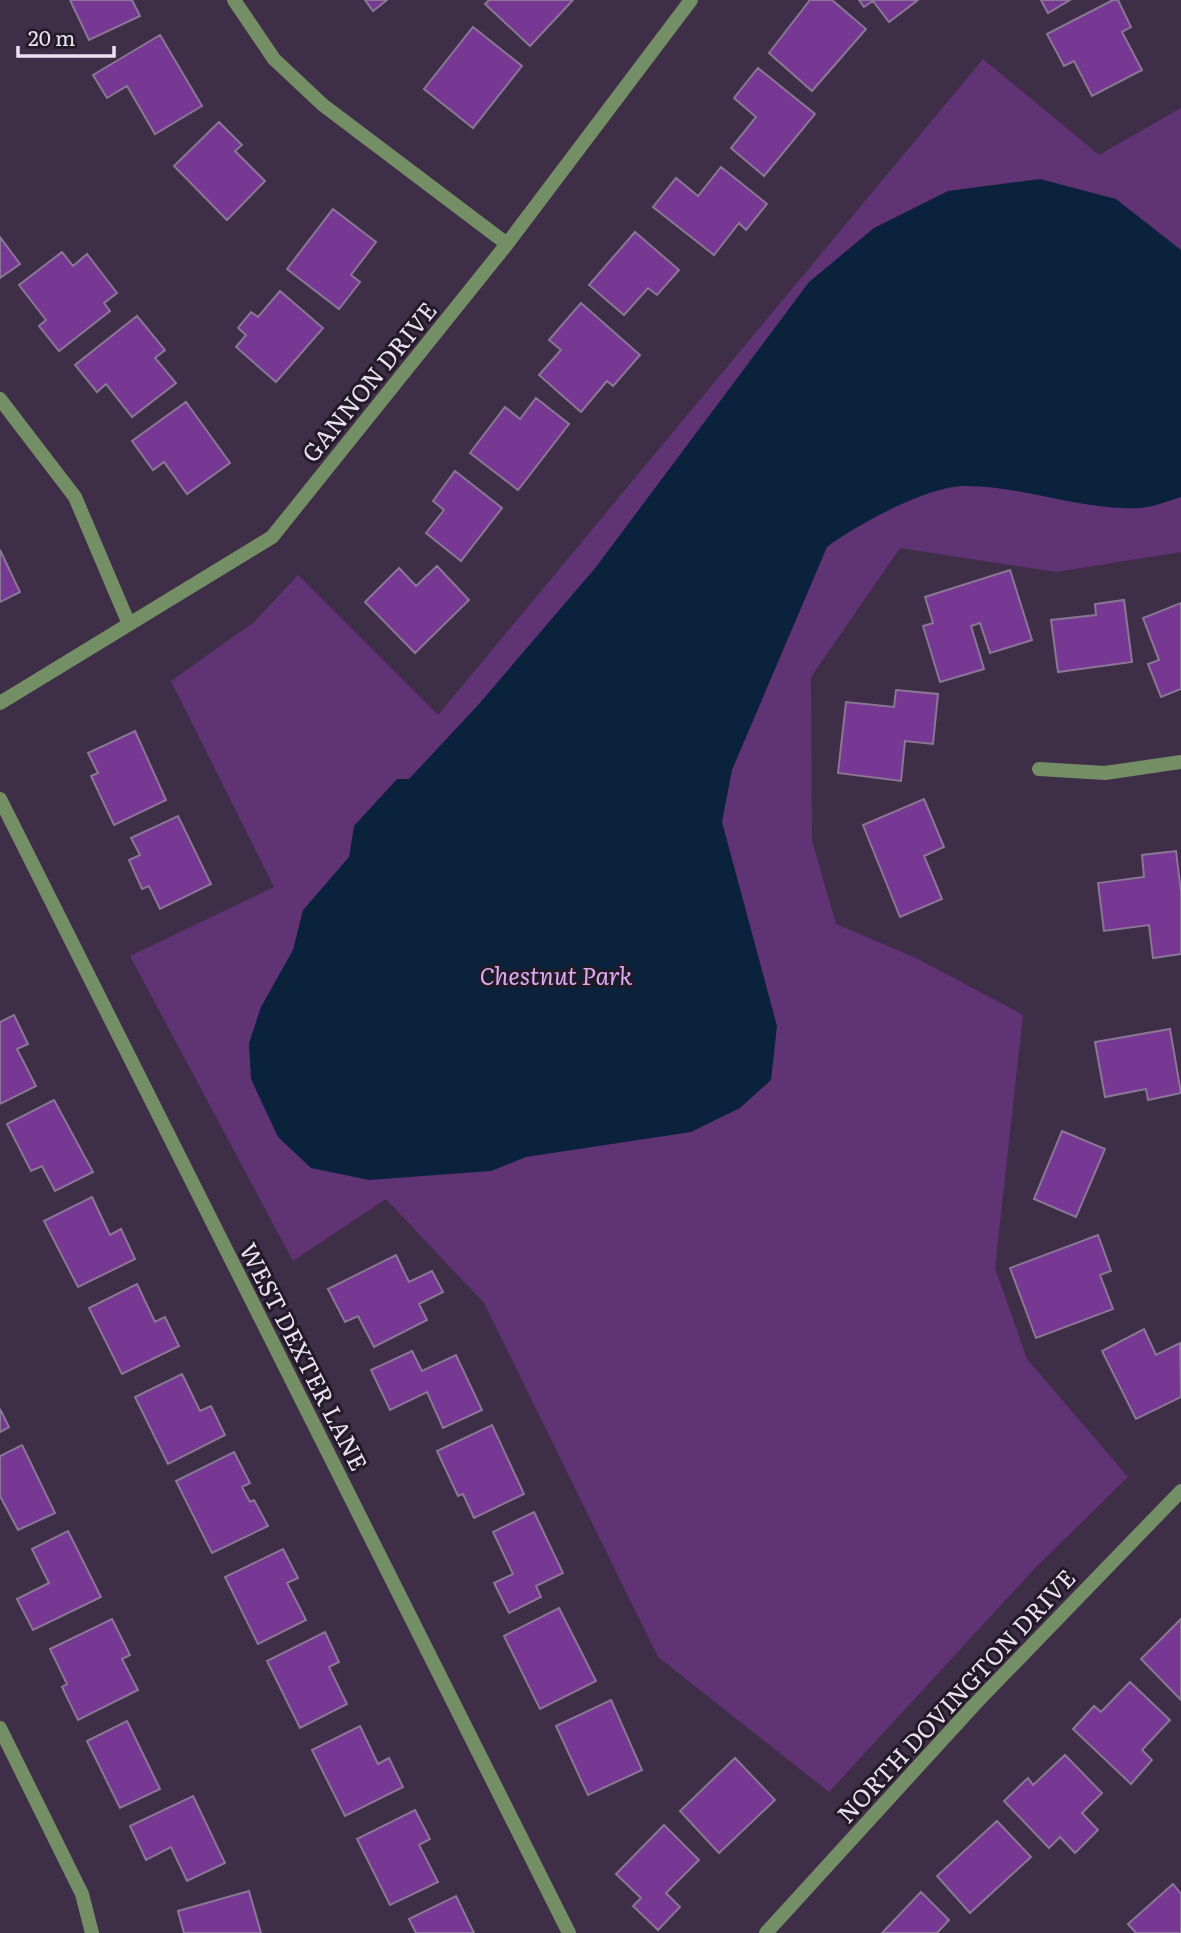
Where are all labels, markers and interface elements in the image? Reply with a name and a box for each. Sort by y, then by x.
scale bar [18,14,114,58]
text: 20 m [28,21,75,52]
street label: GANNON DRIVE [292,293,444,469]
park label: Chestnut Park [480,957,633,992]
street label: WEST DEXTER LANE [232,1236,378,1476]
street label: NORTH DOVINGTON DRIVE [828,1560,1082,1830]

